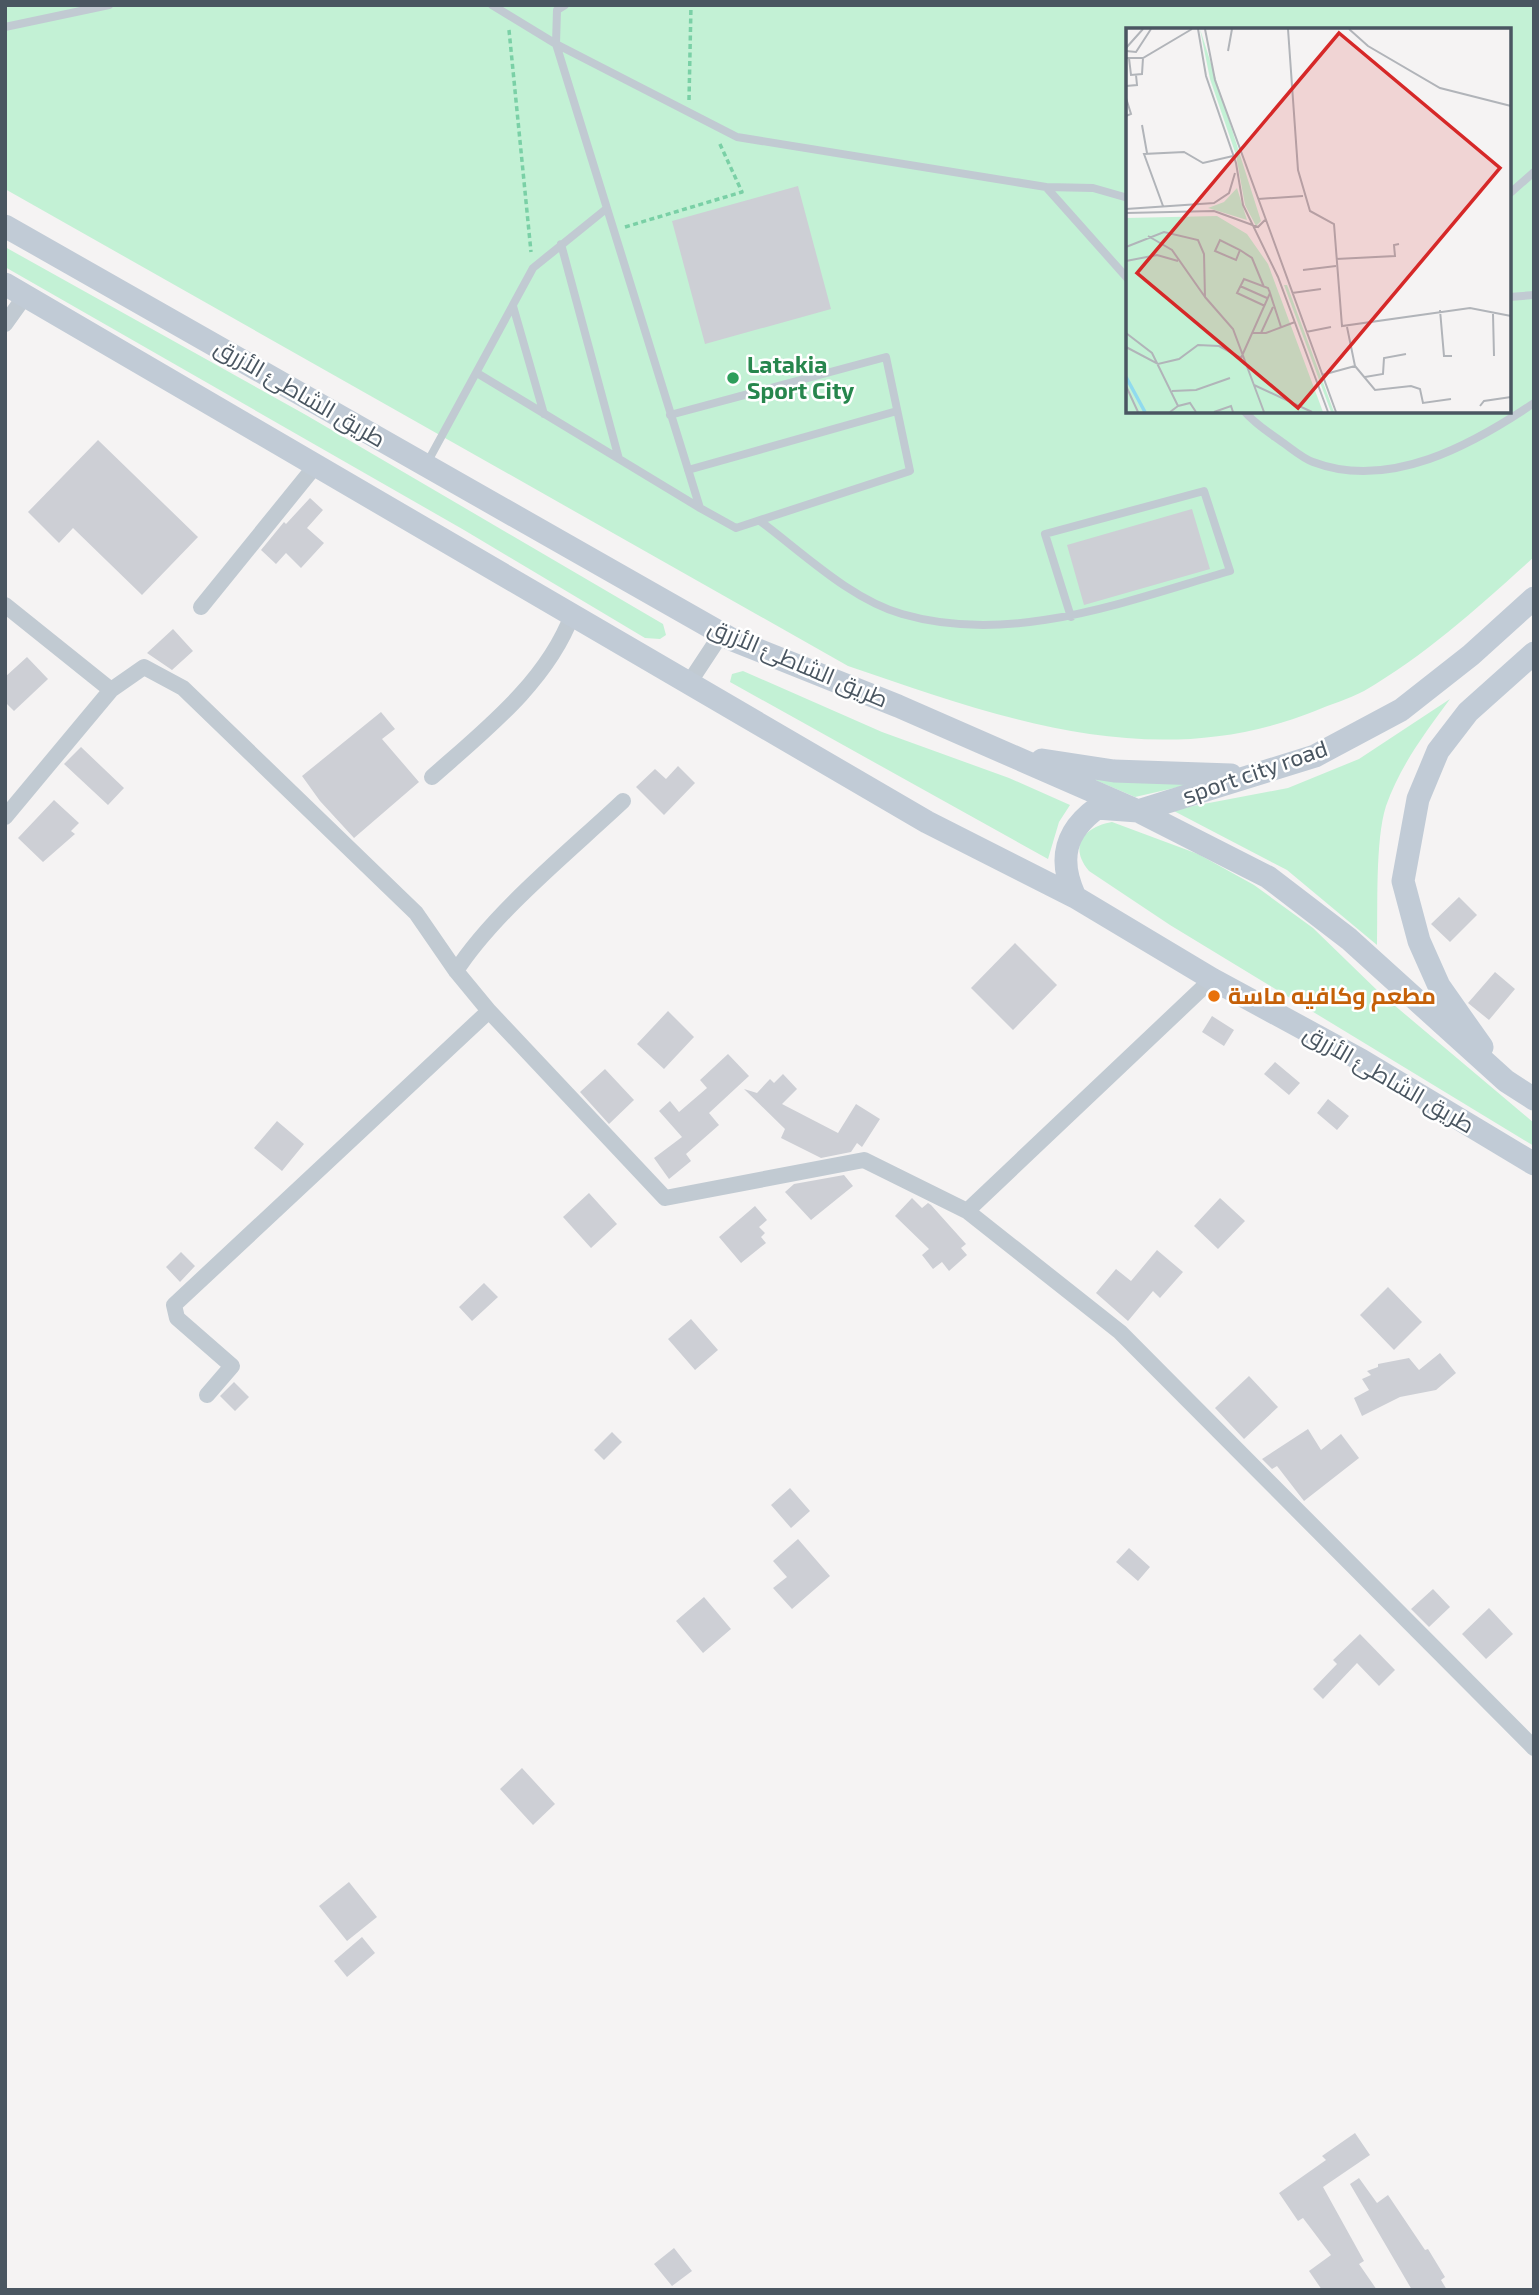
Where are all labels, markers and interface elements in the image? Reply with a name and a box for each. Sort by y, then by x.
inset map [1126,28,1511,413]
street label: طريق الشاطئ الأزرق [210,332,391,453]
place label: Latakia Sport City [747,350,854,404]
marker: Latakia Sport City [725,370,741,386]
street label: طريق الشاطئ الأزرق [704,612,892,713]
street label: sport city road [1178,733,1331,809]
place label: مطعم وكافيه ماسة [1228,981,1436,1012]
marker: مطعم وكافيه ماسة [1206,988,1222,1004]
street label: طريق الشاطئ الأزرق [1299,1018,1480,1139]

